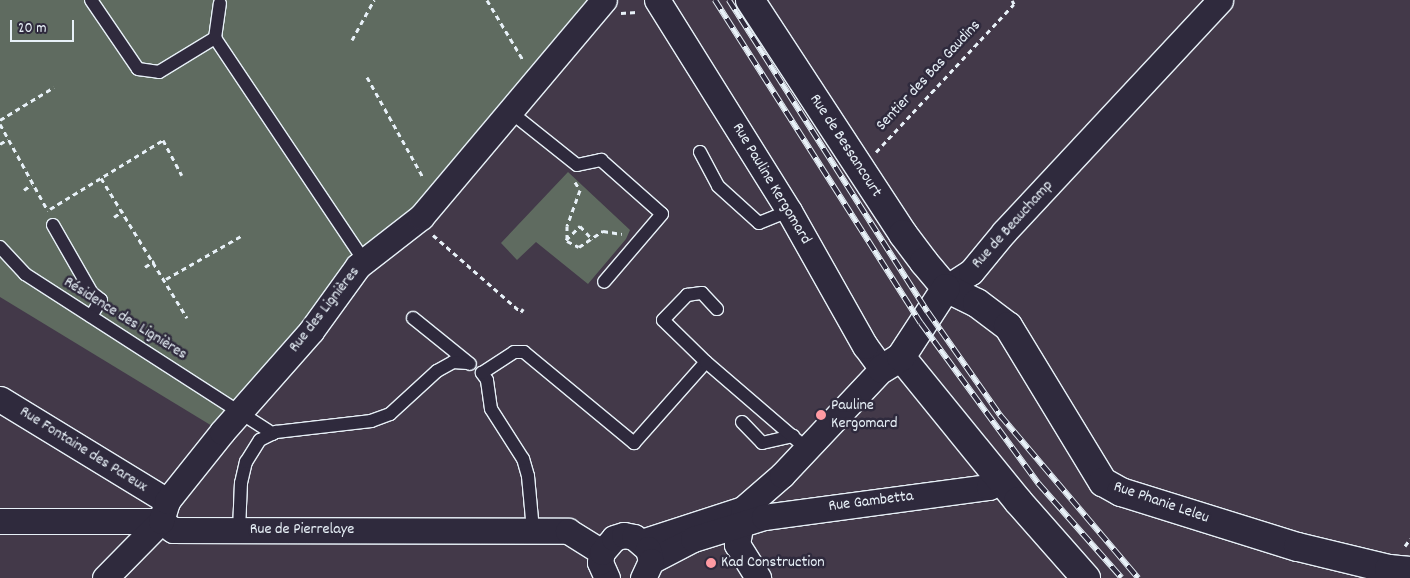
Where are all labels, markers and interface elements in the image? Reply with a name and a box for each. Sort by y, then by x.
scale bar [12,10,76,42]
street label: Sentier des Bas Gaudins [873,17,985,135]
text: 20 m [18,18,46,40]
street label: Rue de Bessancourt [805,91,885,201]
street label: Rue Pauline Kergomard [727,120,815,248]
street label: Rue de Beauchamp [968,177,1058,273]
street label: Rue des Lignières [285,263,365,357]
street label: Résidence des Lignières [60,273,190,365]
place label: Pauline Kergomard [831,396,897,434]
street label: Rue Fontaine des Pareux [16,403,150,497]
marker: Pauline Kergomard [815,409,827,421]
street label: Rue Phanie Leleu [1111,478,1211,528]
street label: Rue Gambetta [828,487,914,517]
street label: Rue de Pierrelaye [250,520,354,540]
place label: Kad Construction [721,553,825,573]
marker: Kad Construction [705,557,717,569]

